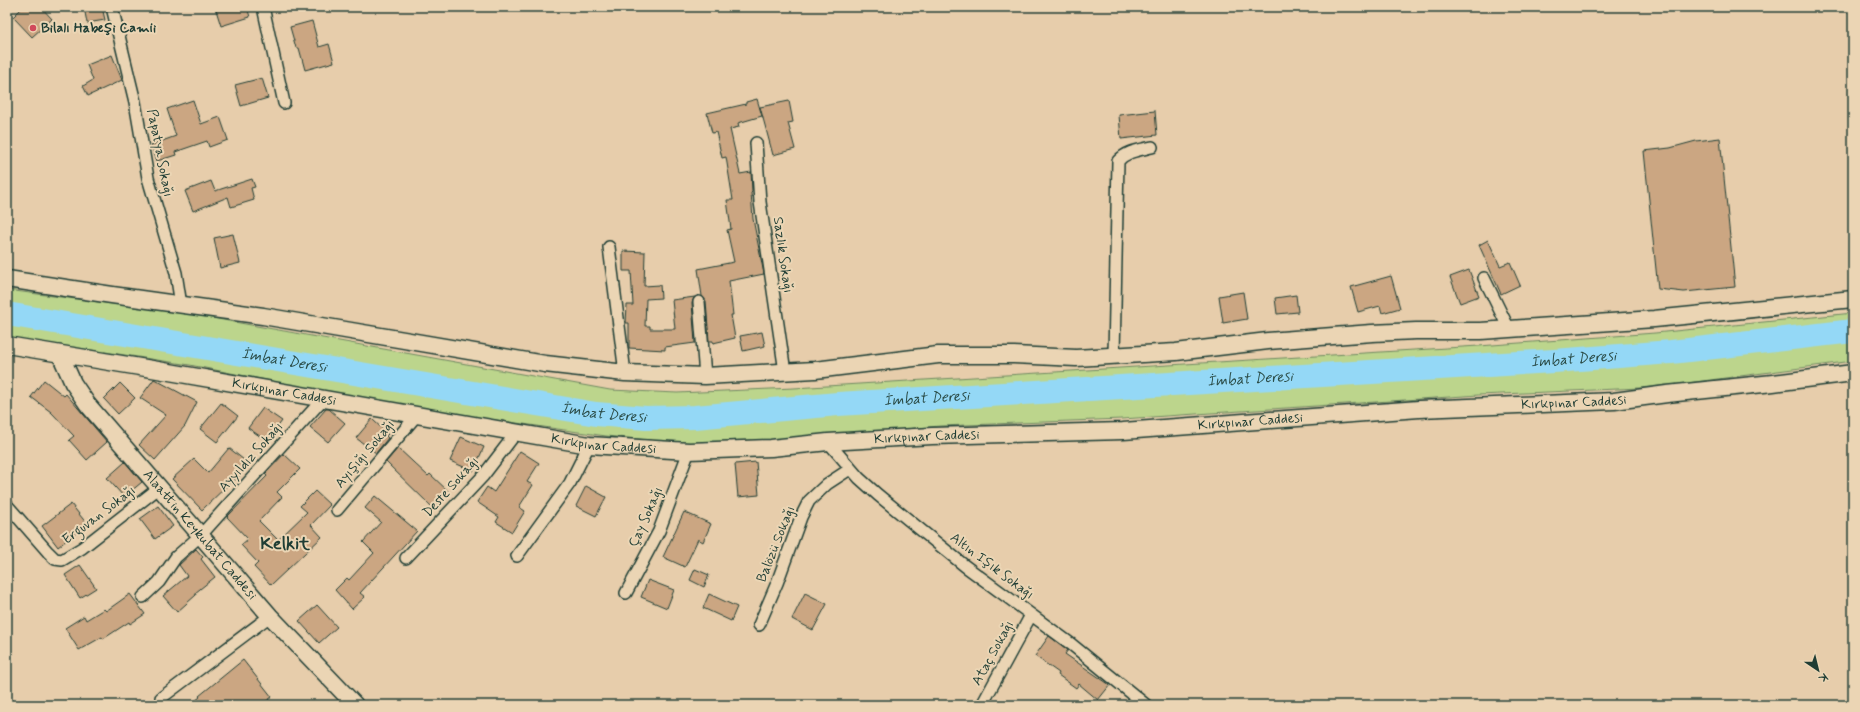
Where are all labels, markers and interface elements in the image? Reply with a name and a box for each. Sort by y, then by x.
place label: Bilalı Habeşi Camii [41,19,156,37]
marker: Bilalı Habeşi Camii [28,23,38,33]
street label: Papatya Sokağı [143,107,177,199]
street label: Sazlık Sokağı [769,216,797,294]
water label: İmbat Deresi [240,344,330,378]
water label: İmbat Deresi [1530,346,1619,372]
water label: İmbat Deresi [1207,367,1295,392]
street label: Kırkpınar Caddesi [231,374,338,410]
water label: İmbat Deresi [883,386,972,411]
street label: Kırkpınar Caddesi [1521,390,1627,414]
water label: İmbat Deresi [560,398,649,428]
street label: Kırkpınar Caddesi [1197,409,1304,434]
street label: Ayışığı Sokağı [331,416,399,492]
street label: Ayyıldız Sokağı [215,418,287,496]
street label: Kırkpınar Caddesi [874,426,980,448]
street label: Kırkpınar Caddesi [550,430,657,458]
street label: Deste Sokağı [419,453,483,521]
street label: Alaattin Keykubat Caddesi [139,466,261,604]
street label: Erguvan Sokağı [59,481,141,550]
street label: Çay Sokağı [625,484,667,550]
street label: Balözü Sokağı [753,503,799,585]
street label: Altın Işık Sokağı [946,529,1038,603]
district label: Kelkit [260,532,310,556]
street label: Ataç Sokağı [968,617,1018,689]
north arrow [1798,650,1838,690]
text: K [1816,669,1830,685]

